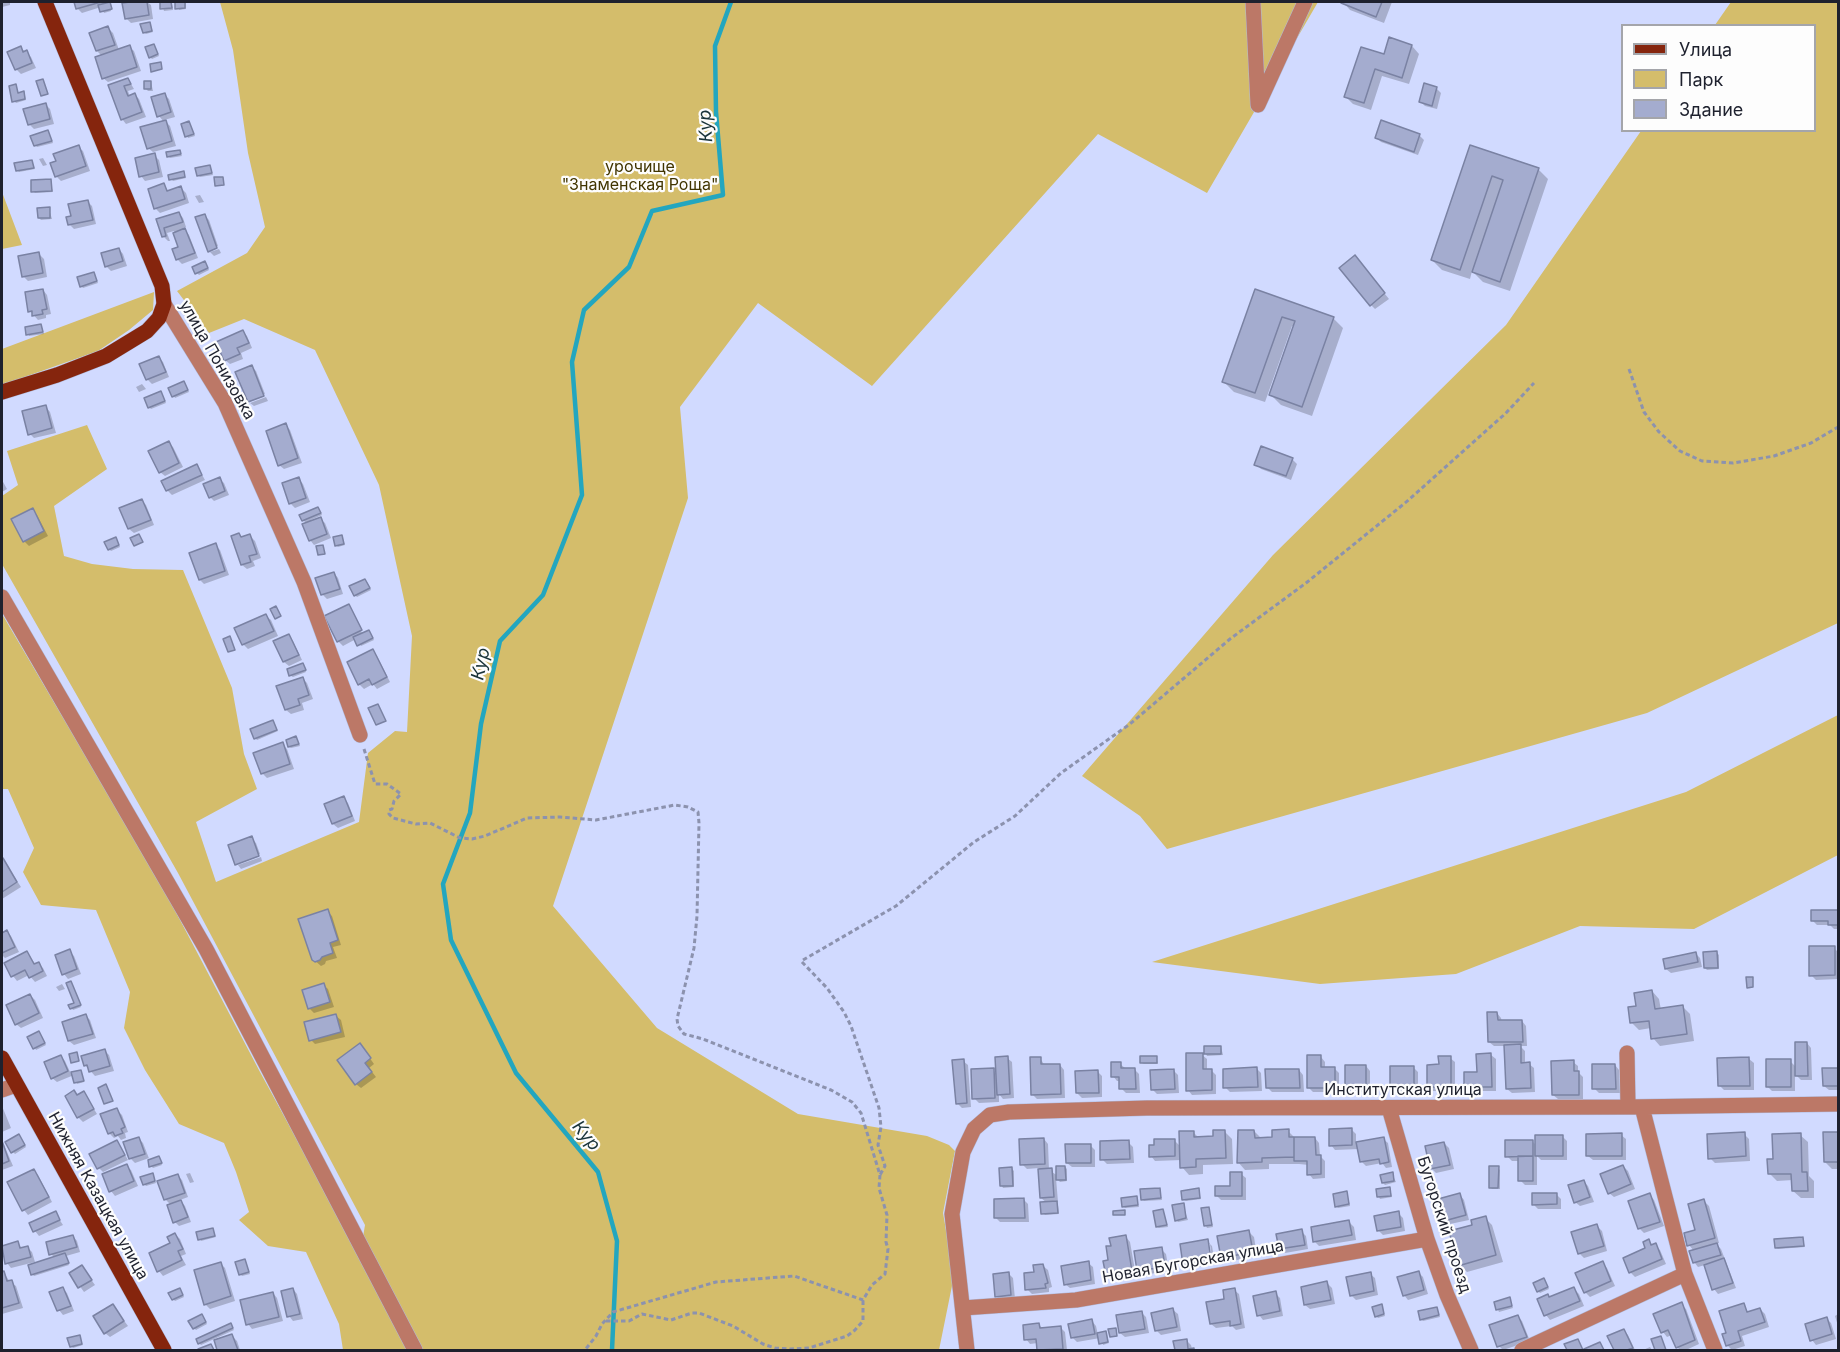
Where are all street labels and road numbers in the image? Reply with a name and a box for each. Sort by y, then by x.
street label: улица Понизовка [175,297,259,423]
street label: Институтская улица [1324,1080,1482,1100]
street label: Нижняя Казацкая улица [44,1109,152,1283]
street label: Бугорский проезд [1413,1154,1475,1296]
street label: Новая Бугорская улица [1101,1237,1285,1287]

